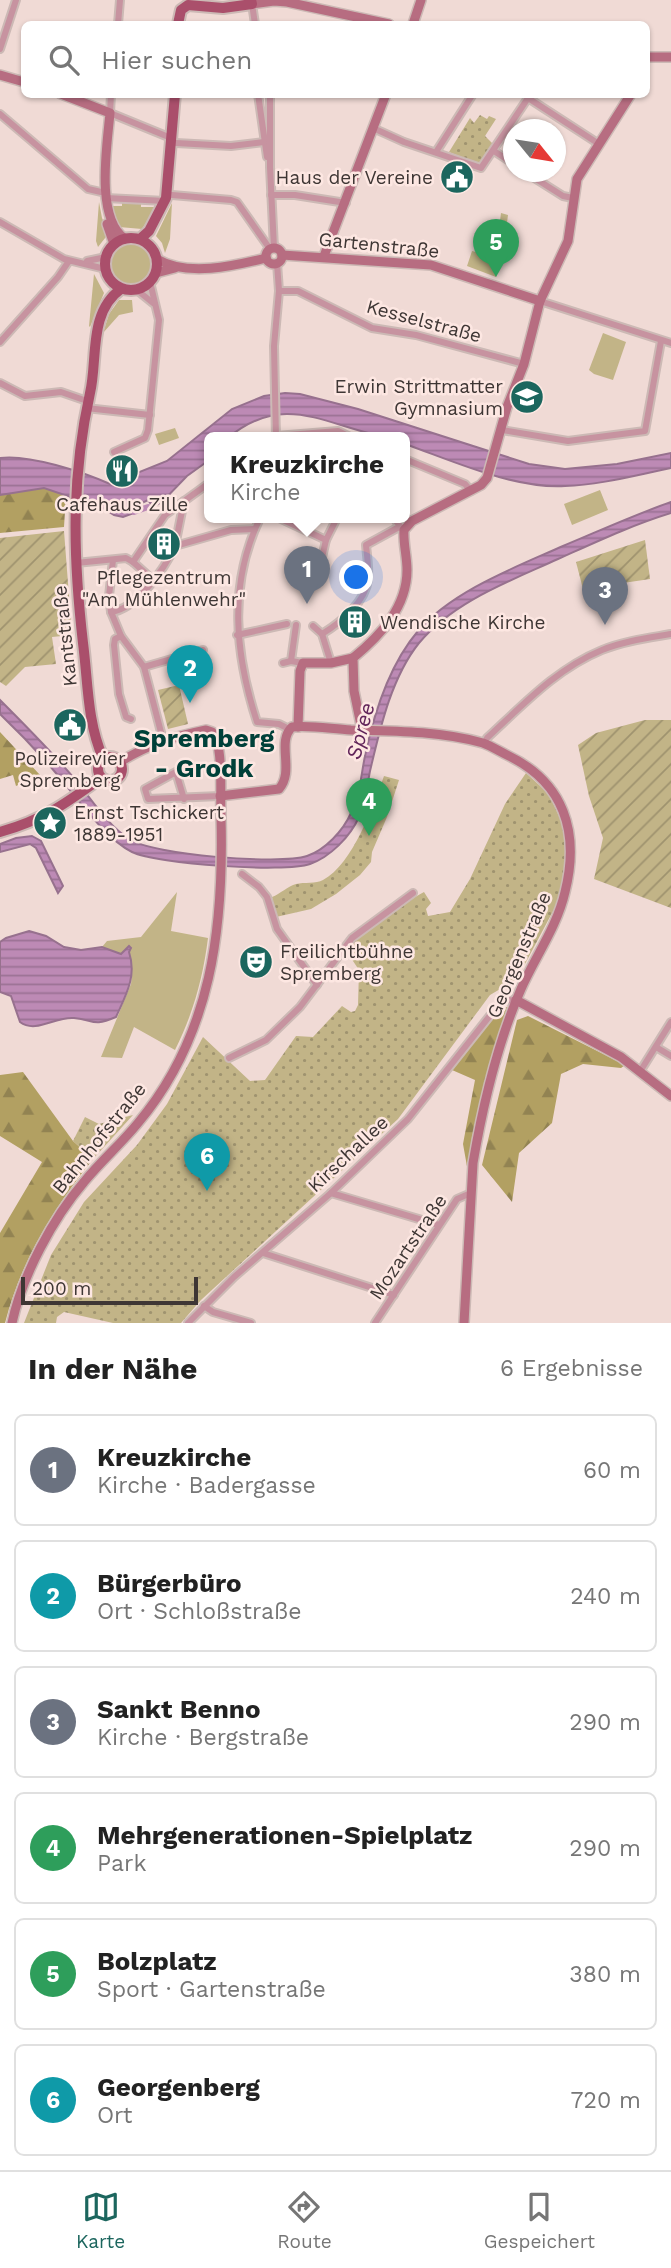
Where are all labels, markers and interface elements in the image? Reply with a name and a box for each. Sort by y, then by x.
search box [21,21,650,98]
icon: search [45,41,83,79]
text: Hier suchen [101,45,252,75]
north arrow [503,119,566,182]
public building icon: Haus der Vereine [438,158,476,196]
place label: Haus der Vereine [276,166,433,189]
pin: 5 [473,219,519,277]
street label: Gartenstraße [317,227,441,263]
street label: Kesselstraße [364,295,484,347]
place label: Erwin Strittmatter Gymnasium [334,375,503,420]
school or university icon: Erwin Strittmatter Gymnasium [508,378,546,416]
popup [204,432,410,523]
text: Kreuzkirche [230,449,384,479]
restaurant icon: Cafehaus Zille [103,452,141,490]
text: Kirche [230,479,300,506]
place label: Cafehaus Zille [56,493,188,516]
building icon: Pflegezentrum "Am Mühlenwehr" [145,525,183,563]
pin: 1 [284,546,330,604]
your location [339,560,373,594]
place label: Pflegezentrum "Am Mühlenwehr" [82,566,246,611]
pin: 3 [582,567,628,625]
street label: Kantstraße [48,584,82,688]
building icon: Wendische Kirche [336,603,374,641]
place label: Wendische Kirche [380,611,546,634]
pin: 2 [167,645,213,703]
water label: Spree [340,700,380,762]
public building icon: Polizeirevier Spremberg [51,706,89,744]
district label: Spremberg - Grodk [134,723,275,783]
place label: Polizeirevier Spremberg [14,747,126,792]
pin: 4 [346,778,392,836]
place label: Ernst Tschickert 1889-1951 [74,801,224,846]
place icon: Ernst Tschickert 1889-1951 [31,804,69,842]
street label: Georgenstraße [482,888,556,1022]
place label: Freilichtbühne Spremberg [280,940,414,985]
theatre icon: Freilichtbühne Spremberg [237,943,275,981]
street label: Bahnhofstraße [47,1078,151,1198]
street label: Kirschallee [303,1111,393,1197]
pin: 6 [184,1133,230,1191]
street label: Mozartstraße [364,1190,452,1304]
scale bar [21,1274,198,1306]
text: 200 m [32,1277,91,1300]
text: In der Nähe [28,1351,197,1386]
text: 6 Ergebnisse [500,1355,643,1382]
text: Kreuzkirche [97,1442,251,1472]
text: 1 [48,1457,58,1484]
text: 60 m [583,1457,641,1484]
text: Kirche · Badergasse [97,1472,316,1499]
text: Bürgerbüro [97,1568,242,1598]
text: 2 [46,1583,60,1610]
text: 240 m [570,1583,641,1610]
text: Ort · Schloßstraße [97,1598,302,1625]
text: Sankt Benno [97,1694,260,1724]
text: 3 [46,1709,60,1736]
text: 290 m [569,1709,641,1736]
text: Kirche · Bergstraße [97,1724,309,1751]
text: Mehrgenerationen-Spielplatz [97,1820,472,1850]
text: 4 [46,1835,60,1862]
text: 290 m [569,1835,641,1862]
text: Park [97,1850,146,1877]
text: Bolzplatz [97,1946,217,1976]
text: 5 [46,1961,60,1988]
text: 380 m [569,1961,641,1988]
text: Sport · Gartenstraße [97,1976,326,2003]
text: Georgenberg [97,2072,260,2102]
text: 6 [46,2087,60,2114]
text: 720 m [571,2087,641,2114]
text: Ort [97,2102,132,2129]
tab: Karte [76,2188,125,2253]
tab: Route [277,2188,332,2253]
tab: Gespeichert [484,2188,595,2253]

